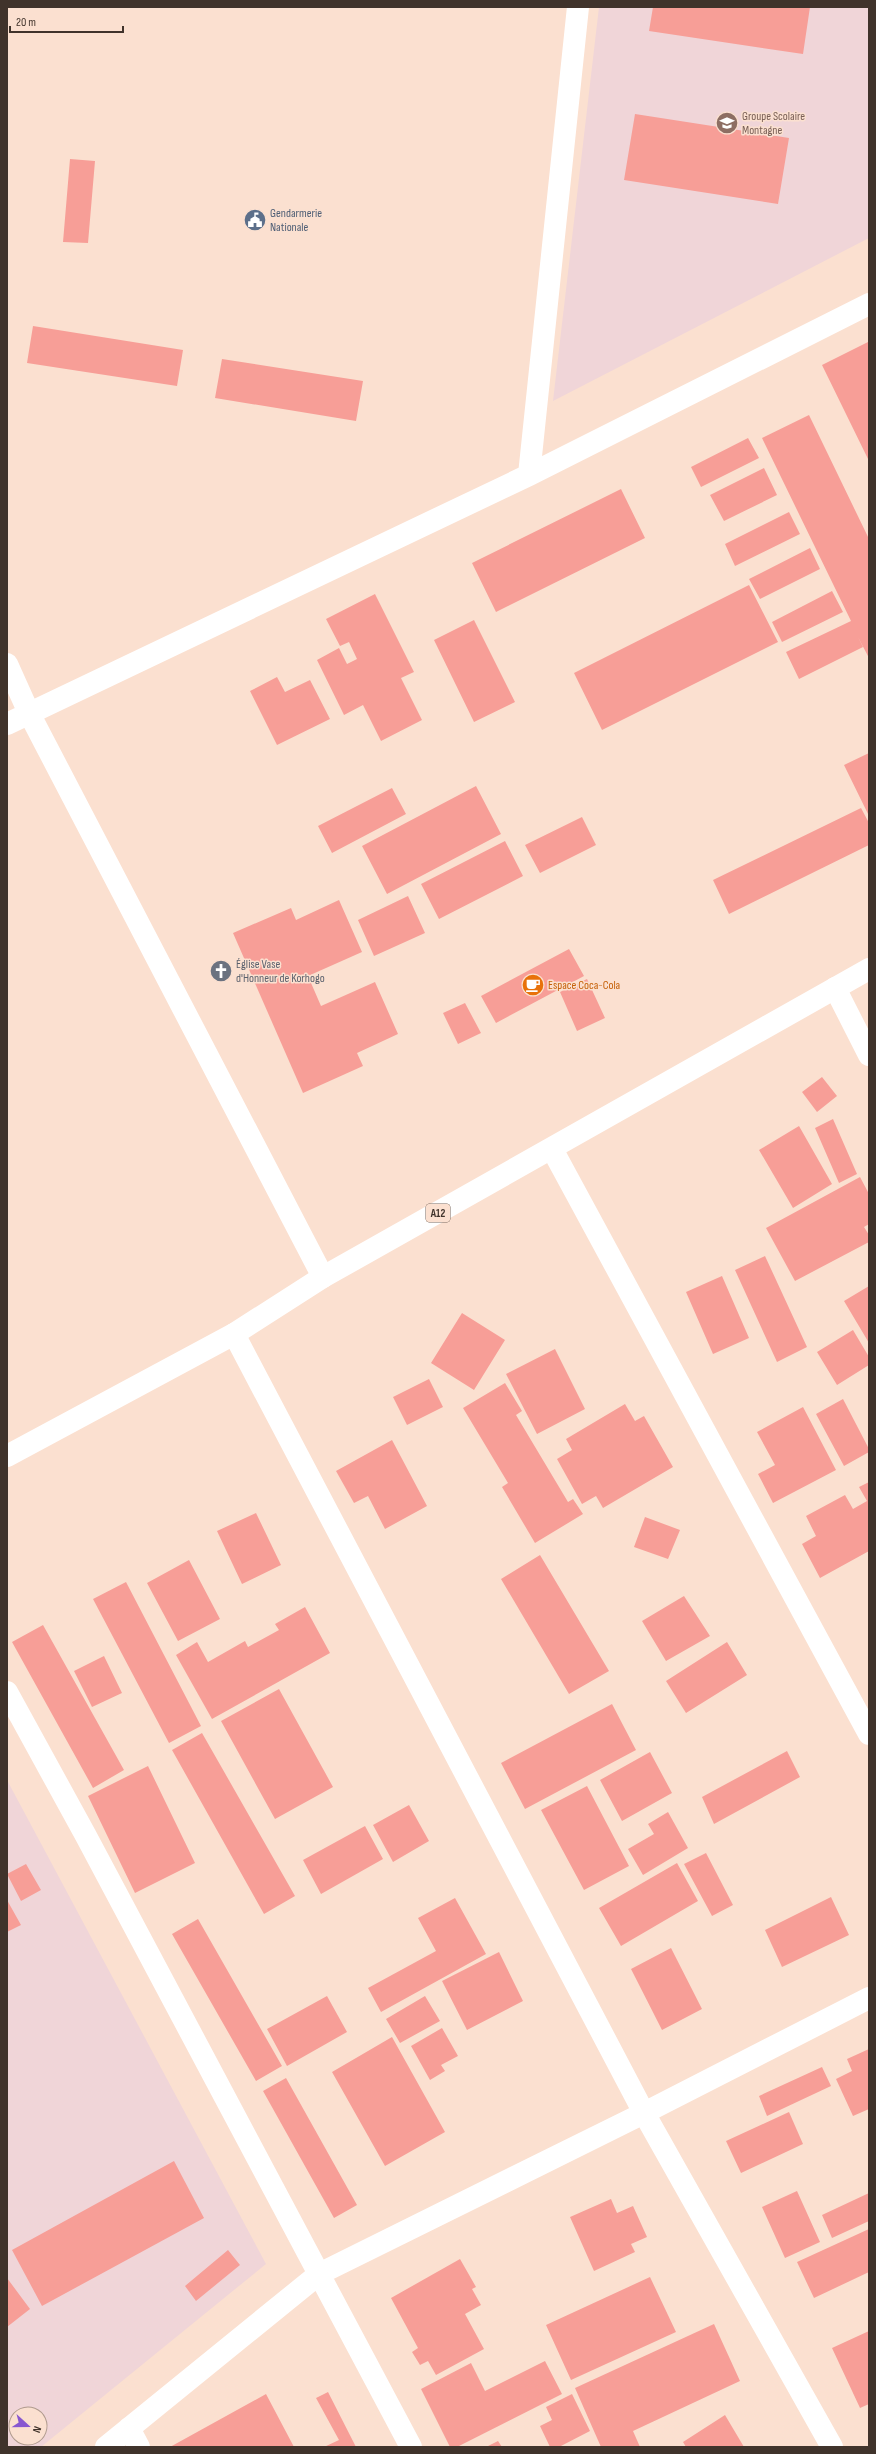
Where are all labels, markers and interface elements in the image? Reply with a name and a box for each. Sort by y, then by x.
scale bar [10,8,123,34]
text: 20 m [16,15,36,30]
place label: Groupe Scolaire Montagne [742,109,805,138]
school or university icon: Groupe Scolaire Montagne [714,110,740,136]
place label: Gendarmerie Nationale [270,206,322,235]
public building icon: Gendarmerie Nationale [242,207,268,233]
place label: Église Vase d'Honneur de Korhogo [236,957,325,986]
church icon: Église Vase d'Honneur de Korhogo [208,958,234,984]
cafe icon: Espace Coca-Cola [520,972,546,998]
place label: Espace Coca-Cola [548,978,621,993]
road number: A12 [426,1204,450,1222]
north arrow [8,2406,48,2446]
text: N [30,2424,44,2435]

